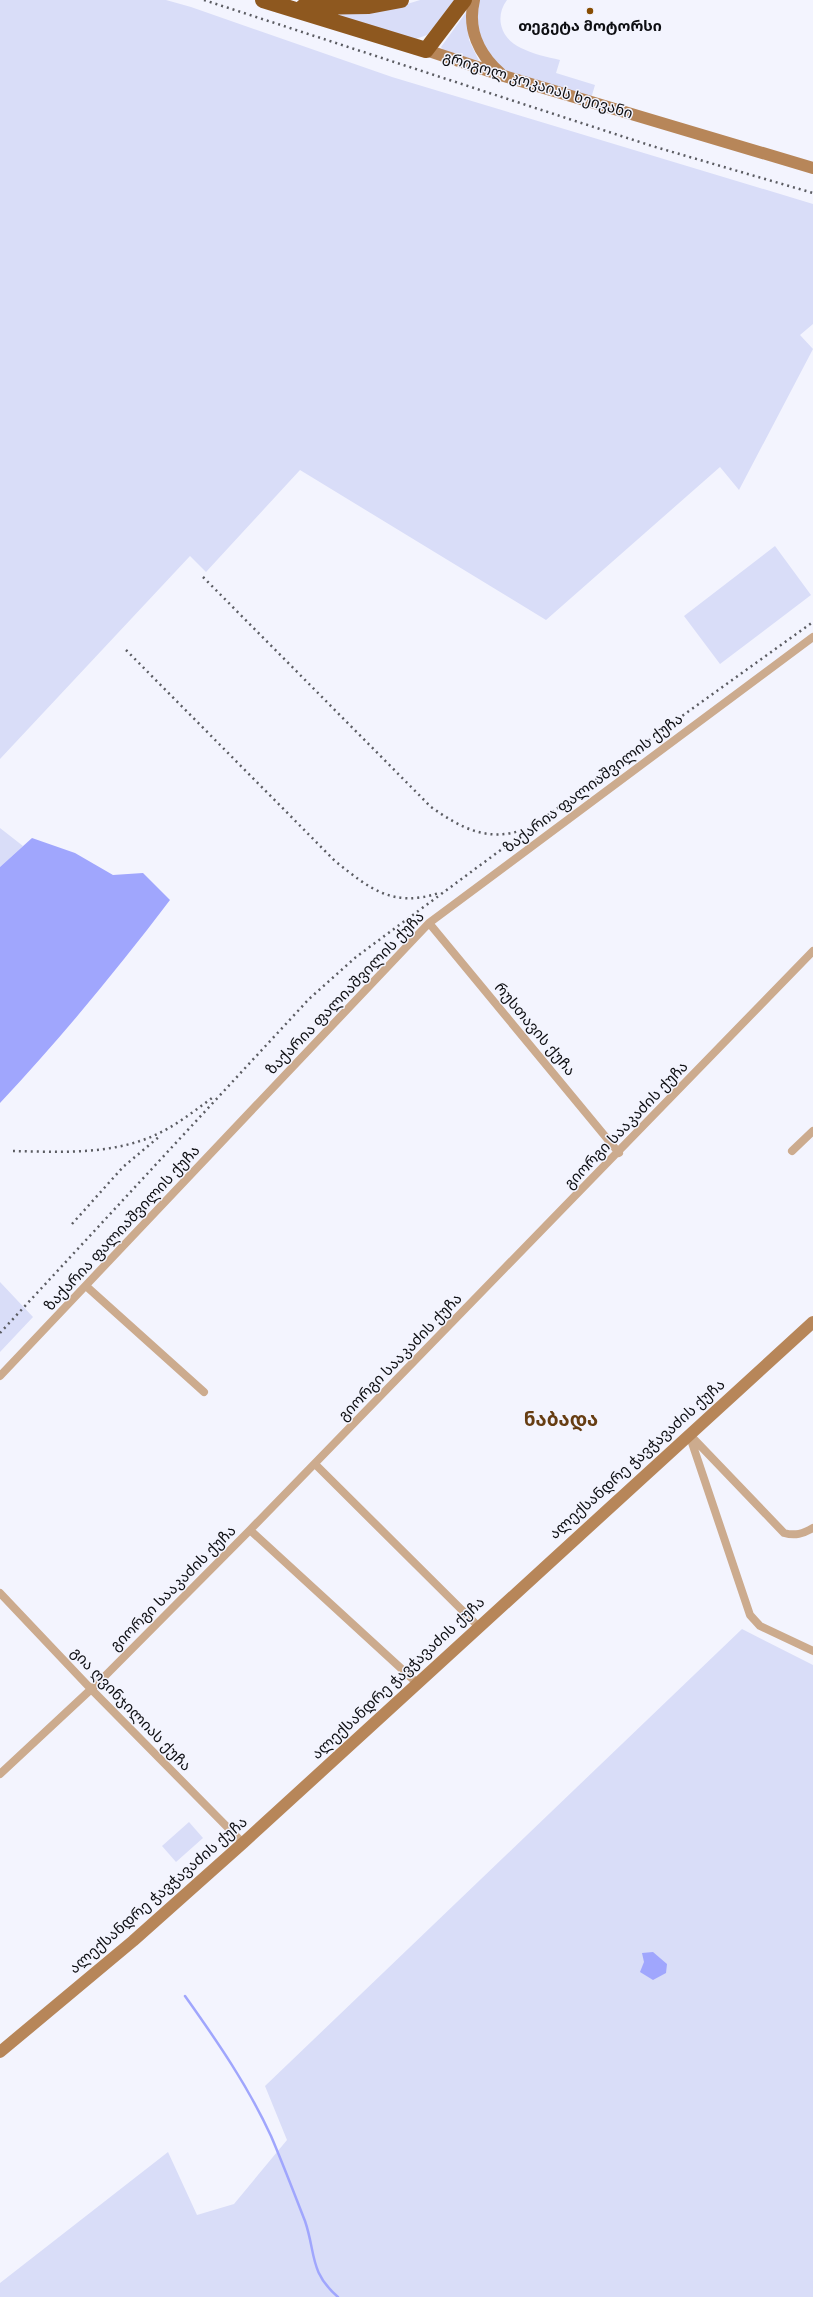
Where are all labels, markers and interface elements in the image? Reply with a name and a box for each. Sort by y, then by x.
marker: თეგეტა მოტორსი [585,6,595,16]
place label: თეგეტა მოტორსი [518,16,662,35]
street label: გრიგოლ კოკაიას ხეივანი [441,47,635,122]
street label: ზაქარია ფალიაშვილის ქუჩა [499,709,686,856]
street label: ზაქარია ფალიაშვილის ქუჩა [261,907,428,1078]
street label: რუსთავის ქუჩა [491,978,580,1079]
street label: გიორგი სააკაძის ქუჩა [560,1057,692,1192]
street label: ზაქარია ფალიაშვილის ქუჩა [40,1141,204,1315]
street label: გიორგი სააკაძის ქუჩა [334,1289,466,1424]
street label: ალექსანდრე ჭავჭავაძის ქუჩა [545,1375,729,1543]
district label: ნაბადა [524,1407,598,1432]
street label: გიორგი სააკაძის ქუჩა [106,1521,240,1655]
street label: ალექსანდრე ჭავჭავაძის ქუჩა [307,1592,488,1763]
street label: გია ღვინჯილიას ქუჩა [67,1642,196,1775]
street label: ალექსანდრე ჭავჭავაძის ქუჩა [65,1812,251,1977]

